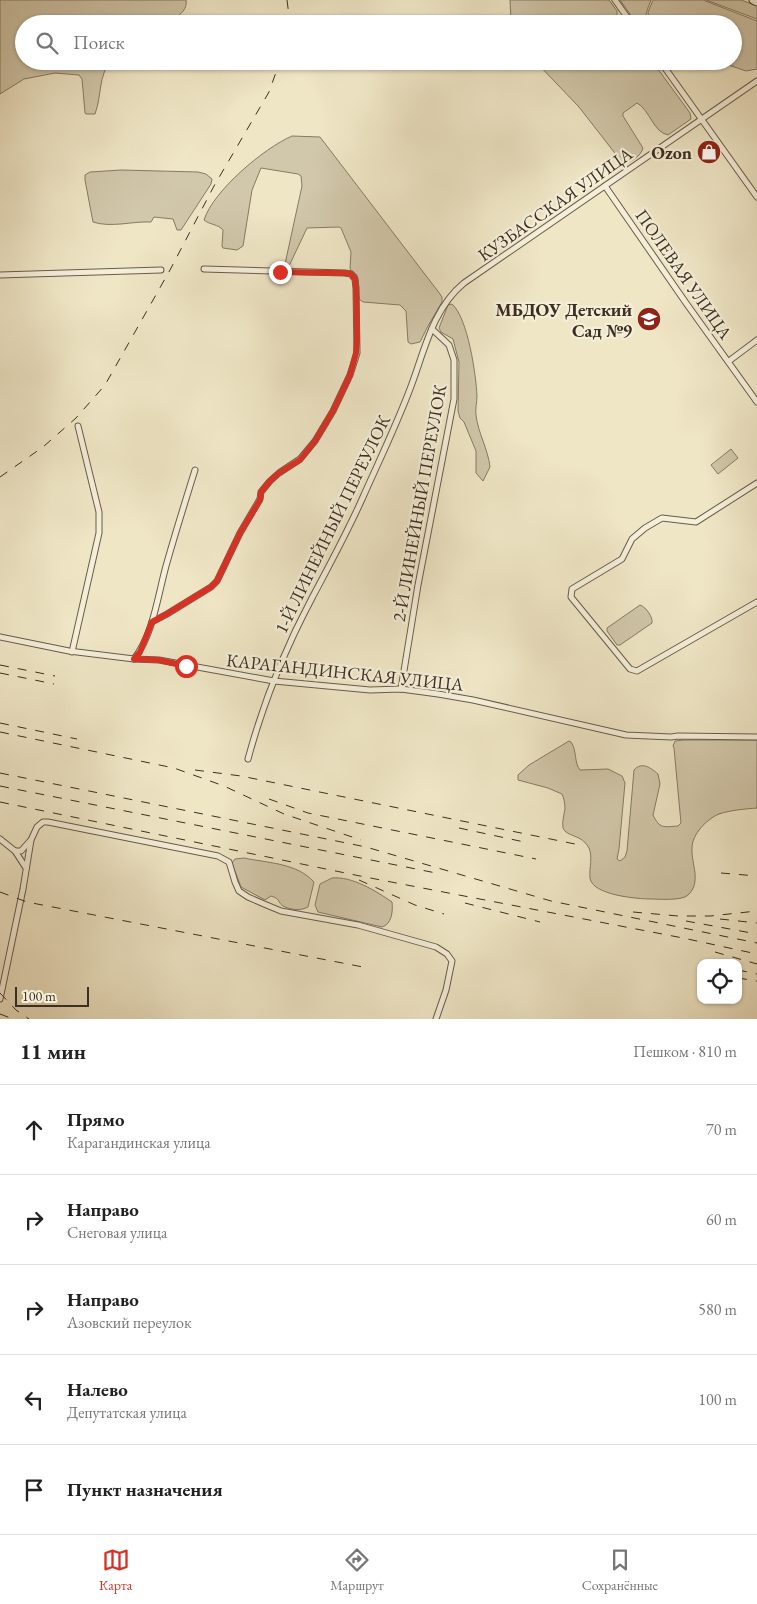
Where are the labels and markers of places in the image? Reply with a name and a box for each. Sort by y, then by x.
shop icon: Ozon [696,139,722,165]
place label: Ozon [651,141,692,164]
place label: МБДОУ Детский Сад №9 [495,298,632,342]
school or university icon: МБДОУ Детский Сад №9 [636,306,662,332]

